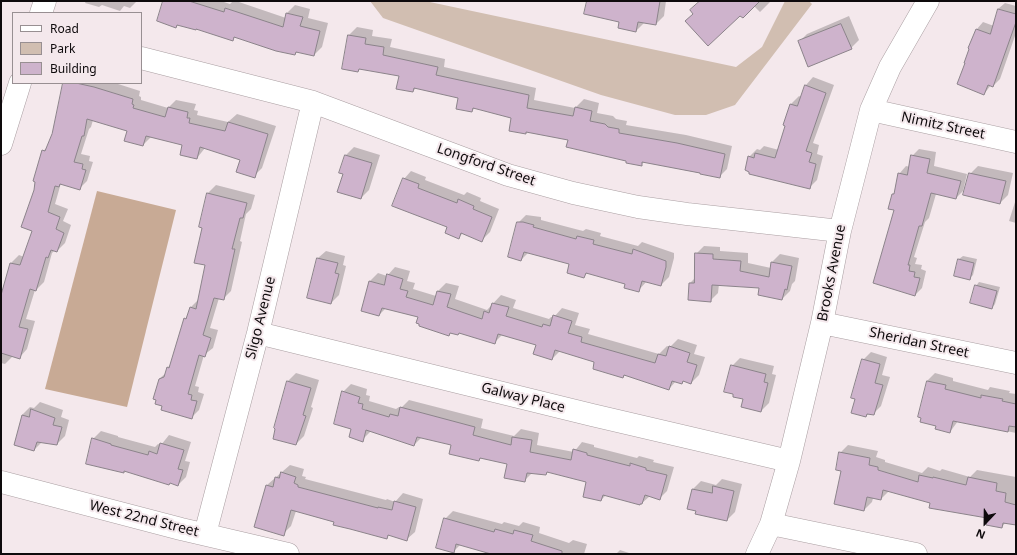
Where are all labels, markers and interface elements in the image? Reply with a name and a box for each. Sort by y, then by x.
legend [12,12,142,84]
text: Road [50,20,79,37]
text: Park [50,40,75,57]
text: Building [50,60,97,77]
street label: Nimitz Street [900,109,986,143]
street label: Longford Street [434,140,538,190]
street label: Brooks Avenue [814,223,850,323]
street label: Sligo Avenue [243,275,279,361]
street label: Sheridan Street [868,324,970,362]
street label: Galway Place [479,379,567,417]
street label: West 22nd Street [88,497,200,541]
north arrow [965,503,1005,543]
text: N [973,526,987,543]

